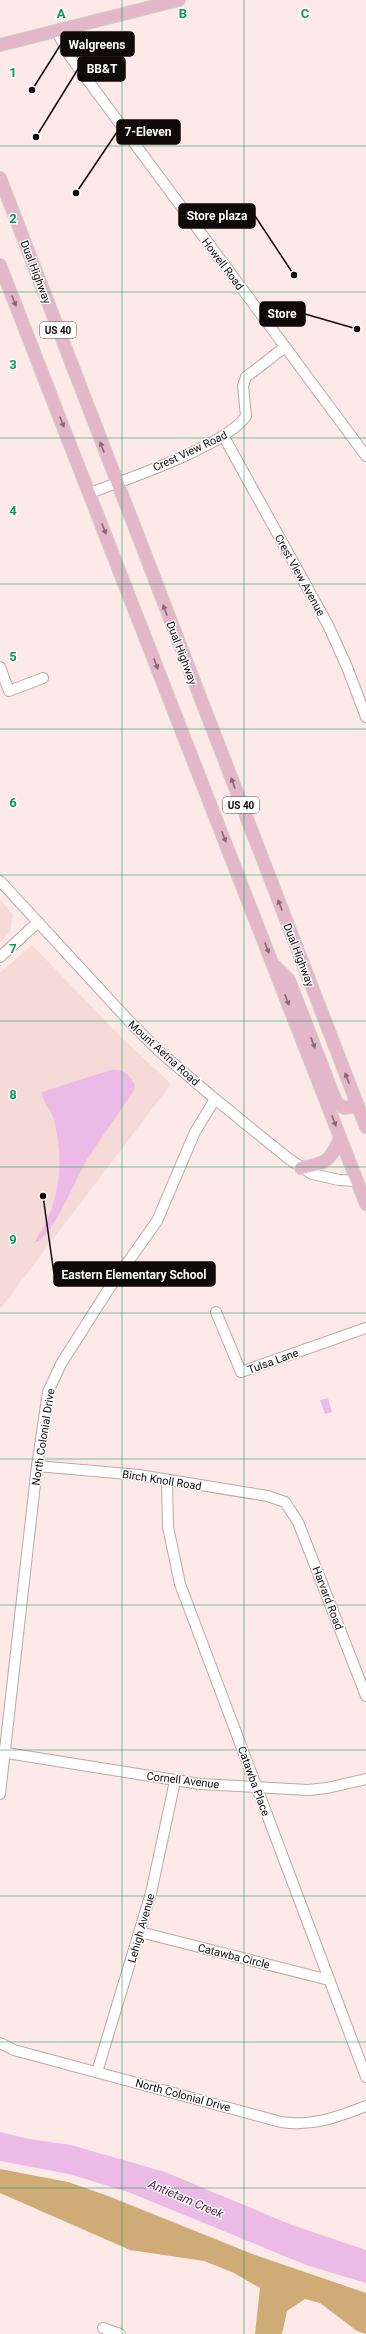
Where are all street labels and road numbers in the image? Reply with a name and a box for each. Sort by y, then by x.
street label: Howell Road [199,236,246,293]
street label: Dual Highway [17,239,54,306]
road number: US 40 [40,322,76,338]
street label: Crest View Road [151,429,229,474]
street label: Crest View Avenue [272,532,327,618]
street label: Dual Highway [163,620,200,687]
road number: US 40 [223,797,259,813]
street label: Dual Highway [280,922,317,989]
street label: Mount Aetna Road [126,1018,202,1089]
street label: Tulsa Lane [246,1346,300,1377]
street label: North Colonial Drive [29,1388,58,1486]
street label: Birch Knoll Road [121,1468,203,1493]
street label: Harvard Road [310,1565,346,1632]
street label: Catawba Place [235,1745,272,1818]
street label: Cornell Avenue [146,1770,220,1791]
street label: Lehigh Avenue [125,1892,158,1964]
street label: Catawba Circle [197,1941,271,1972]
street label: North Colonial Drive [134,2077,232,2114]

